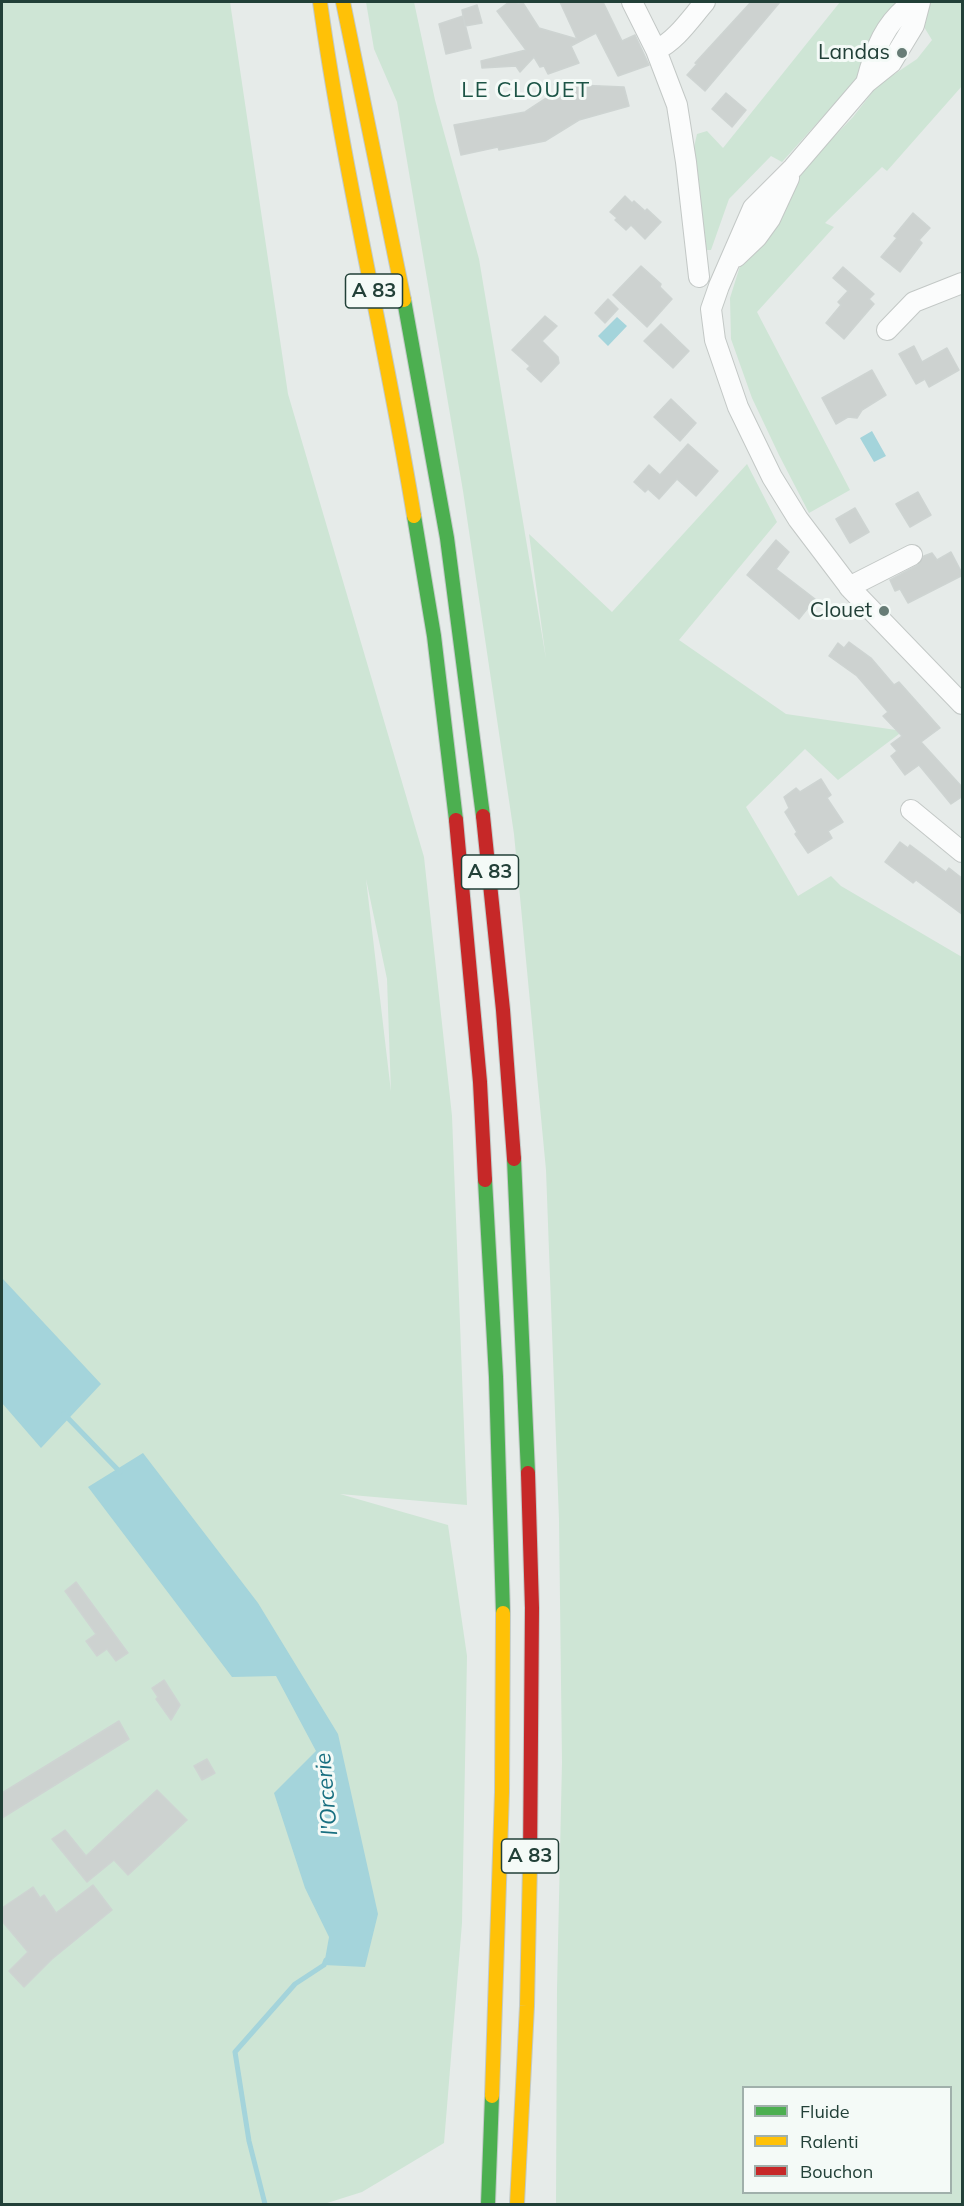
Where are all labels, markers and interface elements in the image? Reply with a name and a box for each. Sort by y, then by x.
place label: Landas [818,40,890,66]
marker: Landas [895,46,909,60]
district label: LE CLOUET [461,77,591,103]
road number: A 83 [346,274,403,308]
place label: Clouet [810,598,872,624]
marker: Clouet [877,604,891,618]
road number: A 83 [462,855,518,889]
water label: l'Orcerie [310,1752,344,1836]
road number: A 83 [502,1839,558,1873]
legend [742,2086,952,2194]
text: Fluide [800,2100,850,2123]
text: Ralenti [800,2130,858,2153]
text: Bouchon [800,2160,873,2183]

